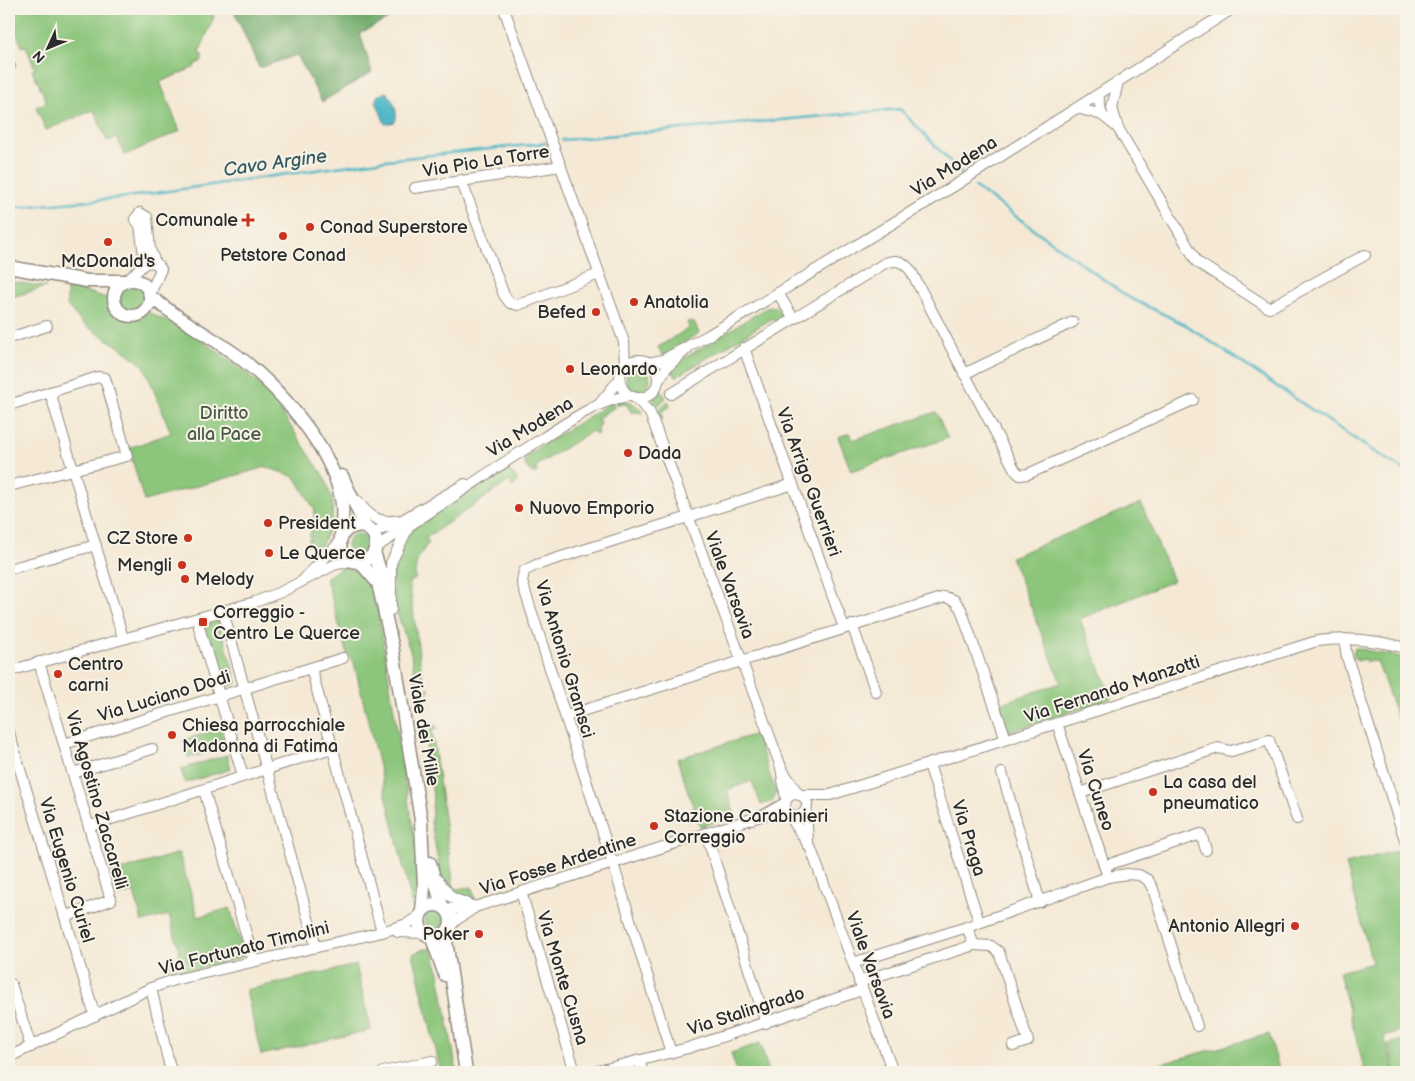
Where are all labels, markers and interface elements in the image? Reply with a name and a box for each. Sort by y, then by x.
north arrow [22,22,72,72]
text: N [29,47,49,66]
street label: Via Modena [907,132,1001,201]
street label: Via Pio La Torre [421,141,551,182]
water label: Cavo Argine [222,145,329,182]
place label: Comunale [155,210,238,231]
marker: Comunale [242,214,254,226]
place label: Conad Superstore [320,217,468,238]
marker: Conad Superstore [304,221,316,233]
marker: Petstore Conad [277,230,289,242]
marker: McDonald's [102,236,114,248]
place label: Petstore Conad [220,245,346,266]
place label: McDonald's [61,251,155,272]
place label: Anatolia [644,292,709,313]
marker: Anatolia [628,296,640,308]
place label: Befed [537,302,586,323]
marker: Befed [590,306,602,318]
place label: Leonardo [580,359,658,380]
marker: Leonardo [564,363,576,375]
street label: Via Modena [483,393,577,462]
park label: Diritto alla Pace [187,403,261,445]
street label: Via Arrigo Guerrieri [772,405,845,559]
place label: Dada [638,443,682,464]
marker: Dada [622,447,634,459]
place label: Nuovo Emporio [529,498,655,519]
marker: Nuovo Emporio [513,502,525,514]
place label: President [278,513,356,534]
marker: President [262,517,274,529]
place label: CZ Store [107,528,178,549]
street label: Viale Varsavia [700,529,759,642]
marker: CZ Store [182,532,194,544]
place label: Le Querce [279,543,366,564]
marker: Le Querce [263,547,275,559]
place label: Mengli [117,555,172,576]
marker: Mengli [176,559,188,571]
place label: Melody [195,569,255,590]
marker: Melody [179,573,191,585]
street label: Via Antonio Gramsci [531,578,598,740]
place label: Correggio - Centro Le Querce [213,602,360,644]
marker: Correggio - Centro Le Querce [197,616,209,628]
street label: Via Fernando Manzotti [1022,651,1203,728]
place label: Centro carni [68,654,124,696]
street label: Via Luciano Dodi [95,666,233,727]
marker: Centro carni [52,668,64,680]
street label: Viale dei Mille [403,672,444,788]
street label: Via Agostino Zaccarelli [61,708,132,892]
place label: Chiesa parrocchiale Madonna di Fatima [182,715,345,757]
marker: Chiesa parrocchiale Madonna di Fatima [166,729,178,741]
street label: Via Cuneo [1073,747,1119,833]
place label: La casa del pneumatico [1163,772,1259,814]
marker: La casa del pneumatico [1147,786,1159,798]
street label: Via Eugenio Curiel [34,795,99,945]
street label: Via Praga [947,797,990,879]
place label: Stazione Carabinieri Correggio [664,806,828,848]
marker: Stazione Carabinieri Correggio [648,820,660,832]
street label: Via Fosse Ardeatine [477,829,639,900]
street label: Via Monte Cusna [532,909,593,1048]
street label: Viale Varsavia [841,909,900,1022]
place label: Antonio Allegri [1169,916,1285,937]
street label: Via Fortunato Timolini [157,917,331,980]
marker: Antonio Allegri [1289,920,1301,932]
place label: Poker [422,924,469,945]
marker: Poker [473,928,485,940]
street label: Via Stalingrado [685,983,807,1040]

